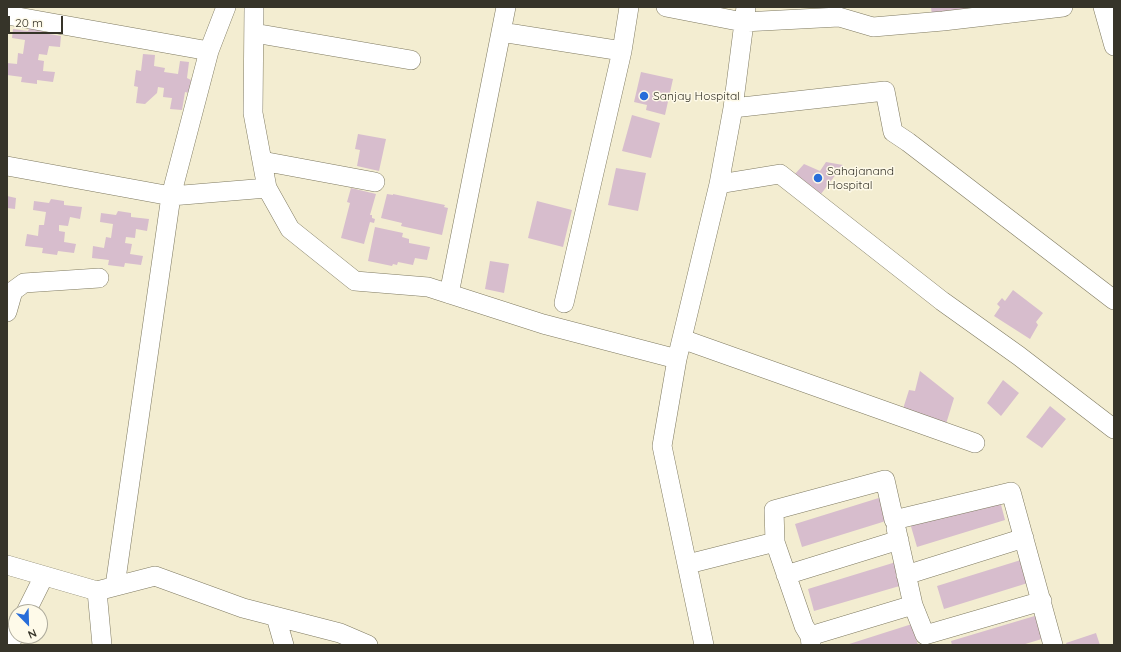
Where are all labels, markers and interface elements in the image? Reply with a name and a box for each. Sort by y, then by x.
scale bar [10,8,65,34]
text: 20 m [15,15,43,30]
place label: Sanjay Hospital [653,89,740,103]
marker: Sanjay Hospital [638,90,650,102]
place label: Sahajanand Hospital [827,164,894,192]
marker: Sahajanand Hospital [812,172,824,184]
north arrow [8,604,48,644]
text: N [26,626,39,642]

